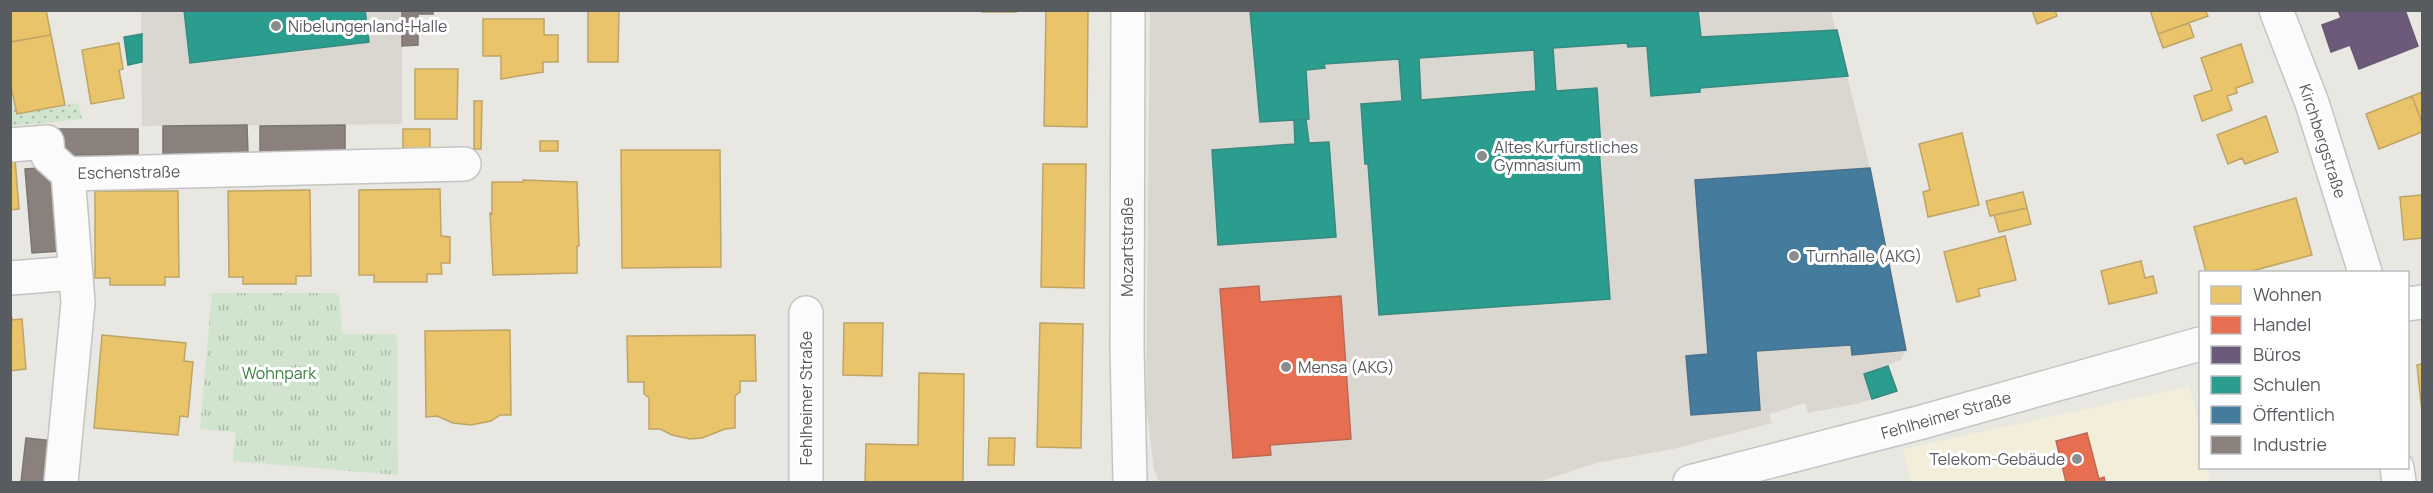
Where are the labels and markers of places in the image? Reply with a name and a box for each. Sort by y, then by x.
place label: Nibelungenland-Halle [288,15,447,37]
marker: Nibelungenland-Halle [269,19,283,33]
place label: Altes Kurfürstliches Gymnasium [1494,136,1638,176]
marker: Altes Kurfürstliches Gymnasium [1475,149,1489,163]
place label: Turnhalle (AKG) [1806,245,1922,267]
marker: Turnhalle (AKG) [1787,249,1801,263]
place label: Mensa (AKG) [1298,356,1395,378]
marker: Mensa (AKG) [1279,360,1293,374]
place label: Telekom-Gebäude [1929,448,2065,470]
marker: Telekom-Gebäude [2070,452,2084,466]

